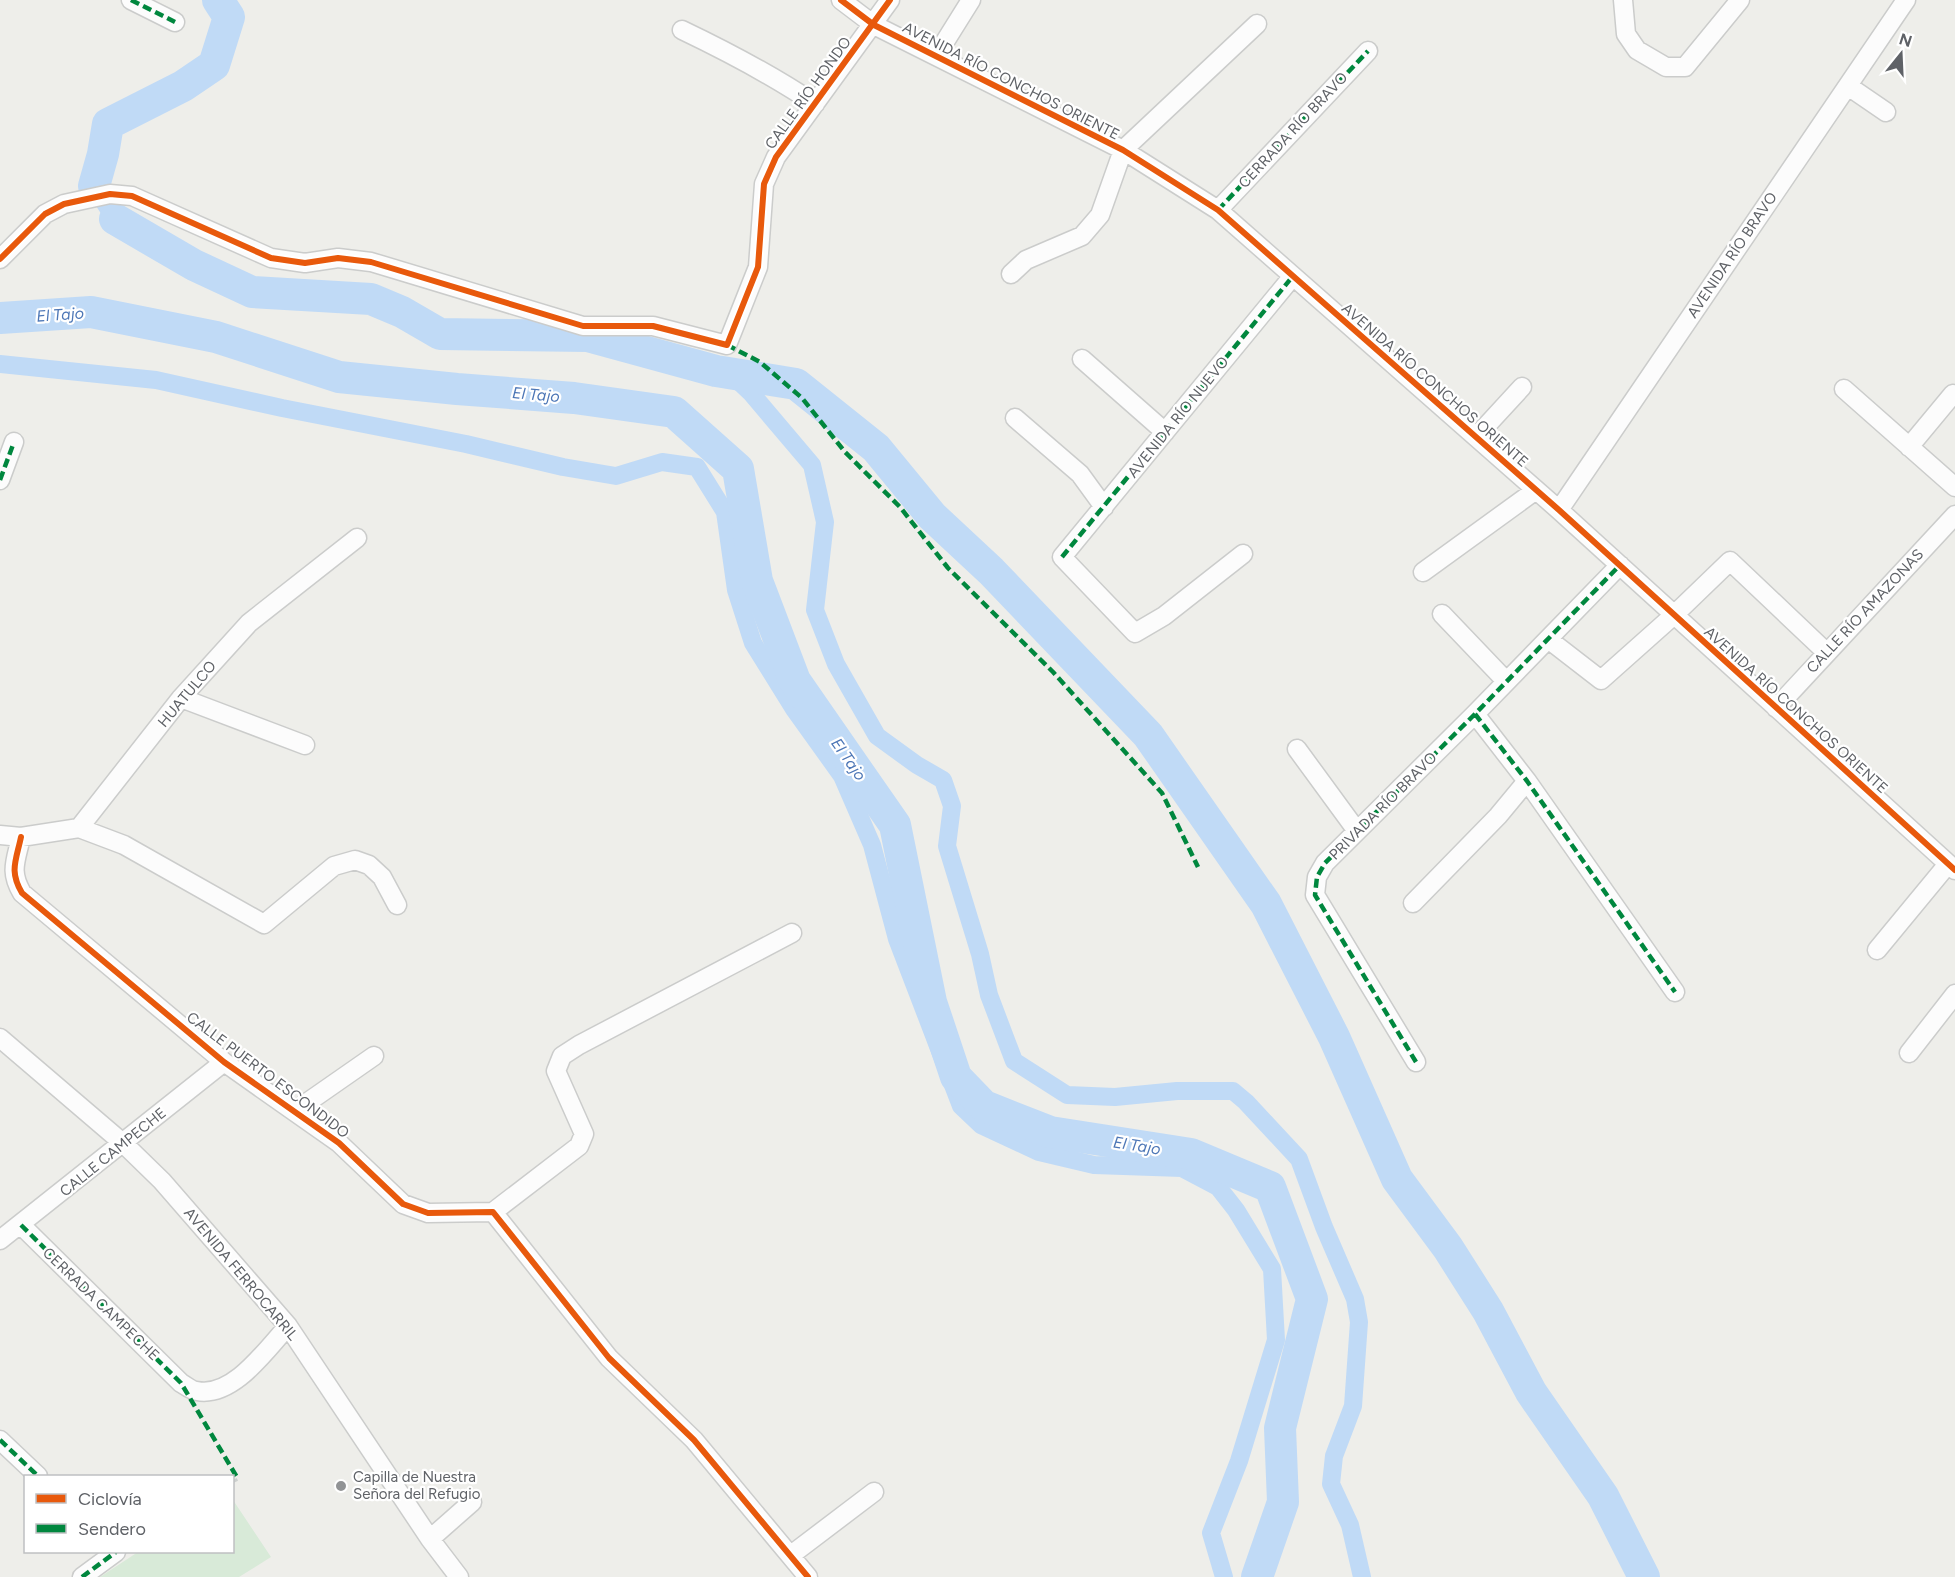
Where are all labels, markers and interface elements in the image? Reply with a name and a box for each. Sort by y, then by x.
street label: AVENIDA RÍO CONCHOS ORIENTE [900,18,1122,144]
north arrow [1871,24,1931,84]
text: N [1897,29,1914,51]
street label: CALLE RÍO HONDO [761,33,855,153]
street label: CERRADA RÍO BRAVO [1235,68,1351,192]
street label: AVENIDA RÍO BRAVO [1683,189,1781,321]
street label: AVENIDA RÍO CONCHOS ORIENTE [1338,299,1532,471]
water label: El Tajo [36,303,84,326]
street label: AVENIDA RÍO NUEVO [1124,353,1232,481]
water label: El Tajo [511,383,560,406]
street label: CALLE RÍO AMAZONAS [1803,545,1927,677]
street label: AVENIDA RÍO CONCHOS ORIENTE [1700,623,1892,797]
street label: HUATULCO [154,657,220,731]
water label: El Tajo [827,734,870,784]
street label: PRIVADA RÍO BRAVO [1325,748,1441,864]
street label: CALLE PUERTO ESCONDIDO [183,1008,353,1142]
street label: CALLE CAMPECHE [56,1104,170,1200]
water label: El Tajo [1112,1132,1162,1159]
street label: AVENIDA FERROCARRIL [180,1204,302,1344]
street label: CERRADA CAMPECHE [39,1244,163,1364]
place label: Capilla de Nuestra Señora del Refugio [353,1468,481,1503]
legend [24,1475,234,1553]
marker: Capilla de Nuestra Señora del Refugio [334,1479,348,1493]
text: Ciclovía [78,1488,142,1510]
text: Sendero [78,1518,146,1540]

